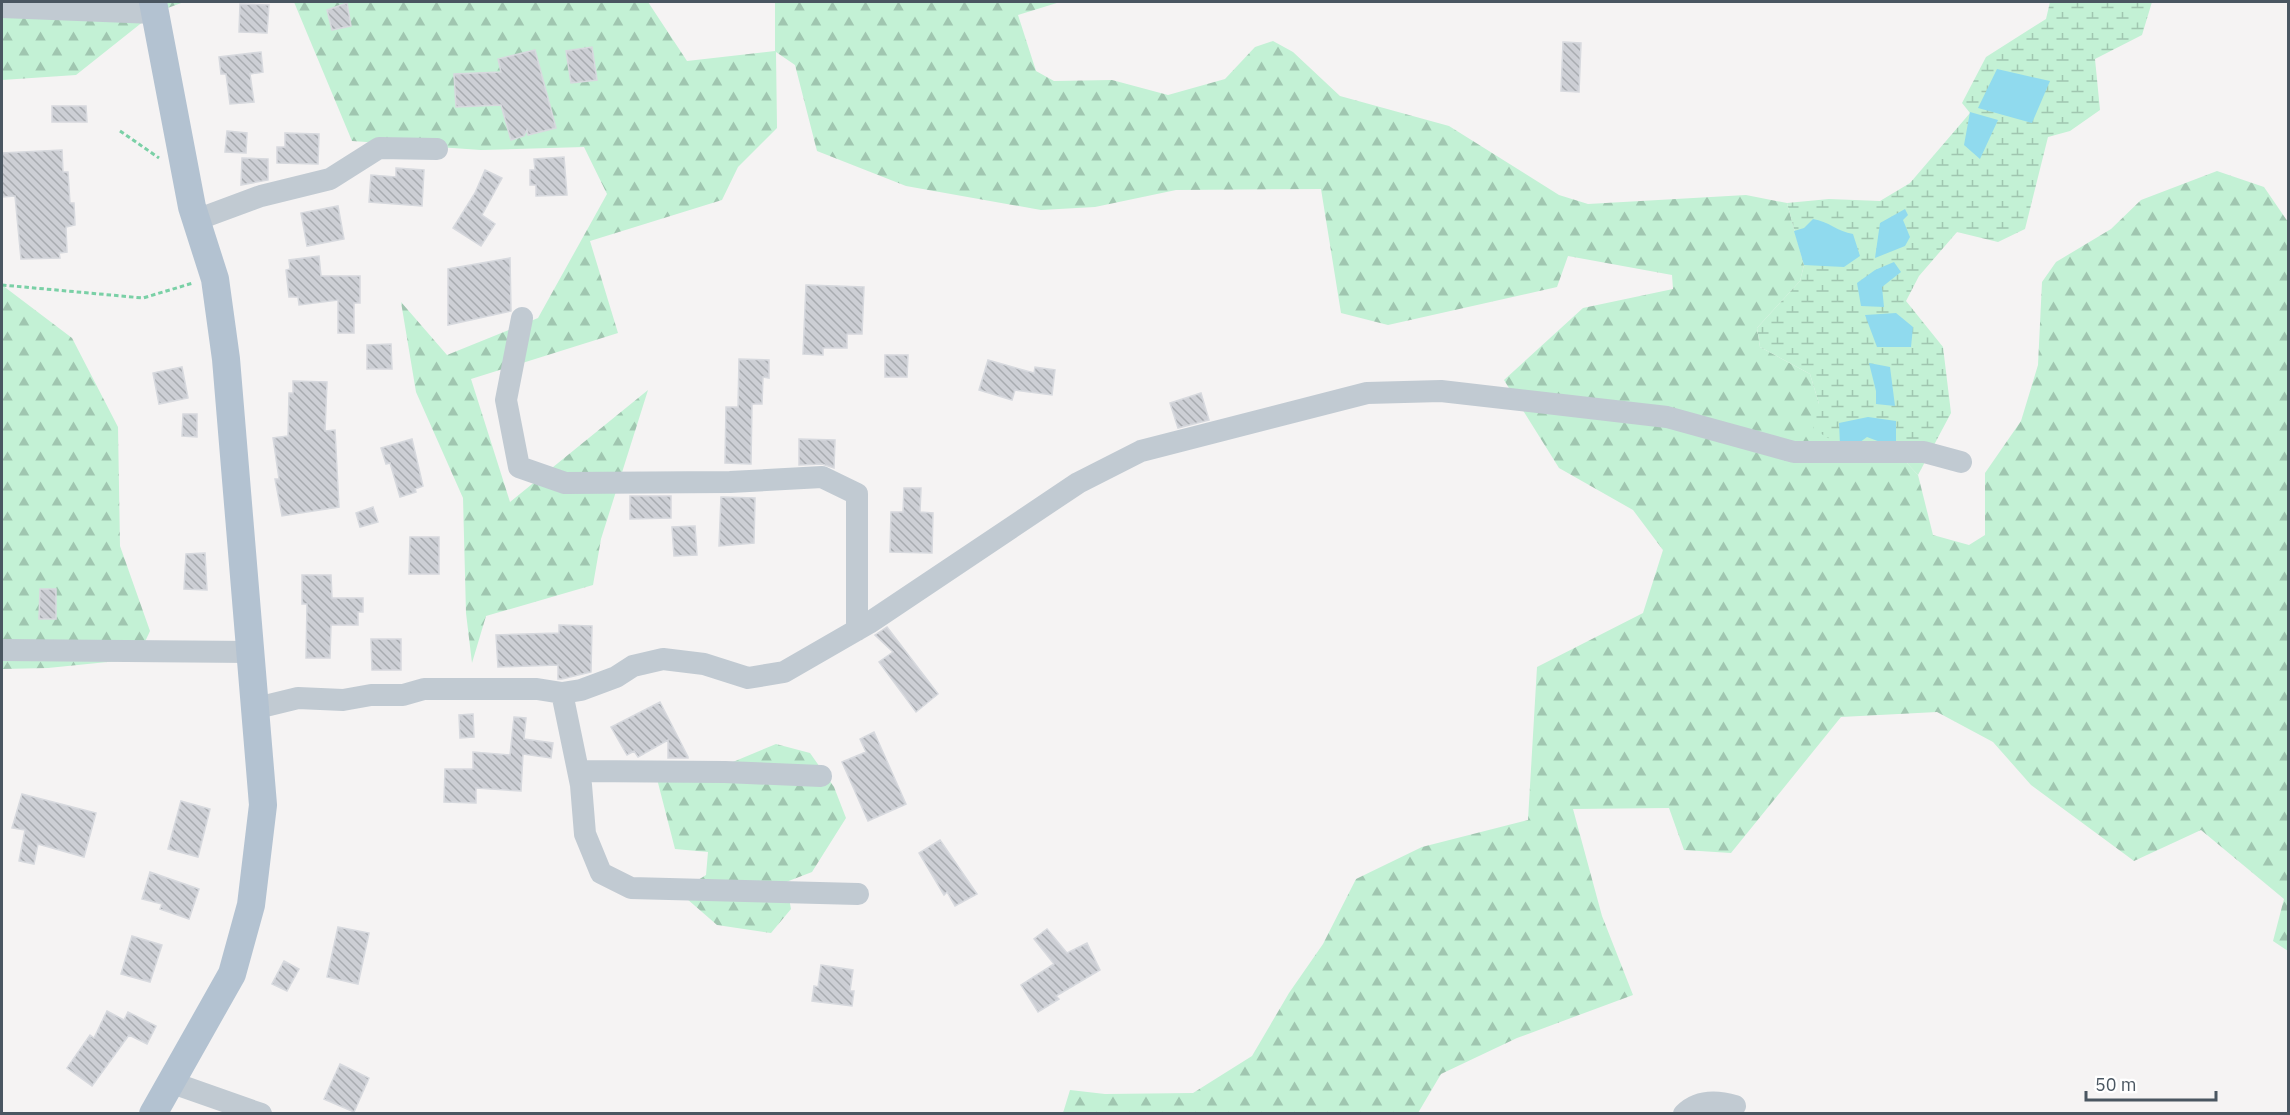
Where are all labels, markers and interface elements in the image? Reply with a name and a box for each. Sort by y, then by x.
scale bar [2086,1064,2216,1102]
text: 50 m [2095,1073,2137,1096]

